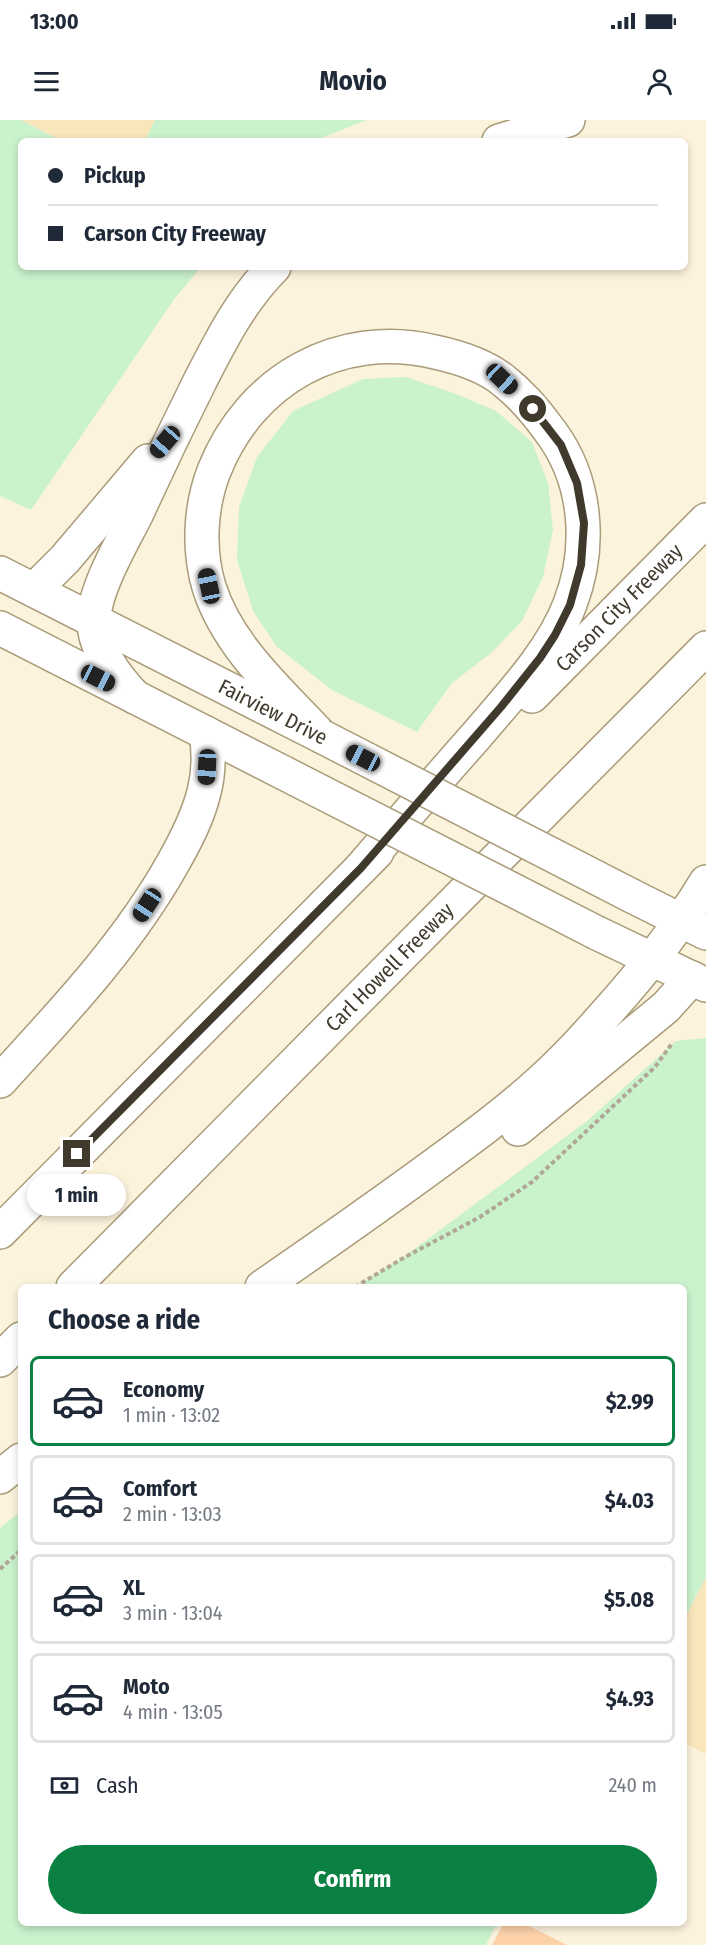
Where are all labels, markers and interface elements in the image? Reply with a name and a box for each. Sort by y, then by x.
text: 13:00 [30,8,79,35]
icon: menu [30,65,63,98]
text: Movio [319,65,387,97]
icon: person [643,65,676,98]
text: Pickup [84,162,146,189]
text: Carson City Freeway [84,220,266,247]
car [483,360,521,398]
route start [519,395,546,422]
car [146,423,184,461]
street label: Carson City Freeway [550,538,689,677]
car [196,567,222,605]
car [78,662,118,694]
street label: Fairview Drive [214,673,332,751]
car [343,742,383,774]
car [197,749,217,785]
car [130,885,164,925]
street label: Carl Howell Freeway [320,897,460,1037]
route end [63,1140,90,1167]
callout: 1 min [28,1175,127,1217]
text: 1 min [55,1183,98,1207]
text: Choose a ride [48,1304,200,1336]
icon: car [51,1374,105,1428]
text: Economy [123,1376,204,1403]
text: $2.99 [606,1388,654,1415]
text: 1 min · 13:02 [123,1403,220,1427]
icon: car [51,1473,105,1527]
text: Comfort [123,1475,197,1502]
text: $4.03 [605,1487,654,1514]
text: 2 min · 13:03 [123,1502,221,1526]
icon: car [51,1572,105,1626]
text: XL [123,1574,145,1601]
text: $5.08 [604,1586,654,1613]
text: 3 min · 13:04 [123,1601,222,1625]
icon: car [51,1671,105,1725]
text: Moto [123,1673,170,1700]
text: $4.93 [606,1685,654,1712]
text: 4 min · 13:05 [123,1700,223,1724]
icon: cash [48,1769,81,1802]
text: Cash [96,1772,139,1799]
text: 240 m [608,1773,657,1797]
button: Confirm [48,1845,657,1914]

